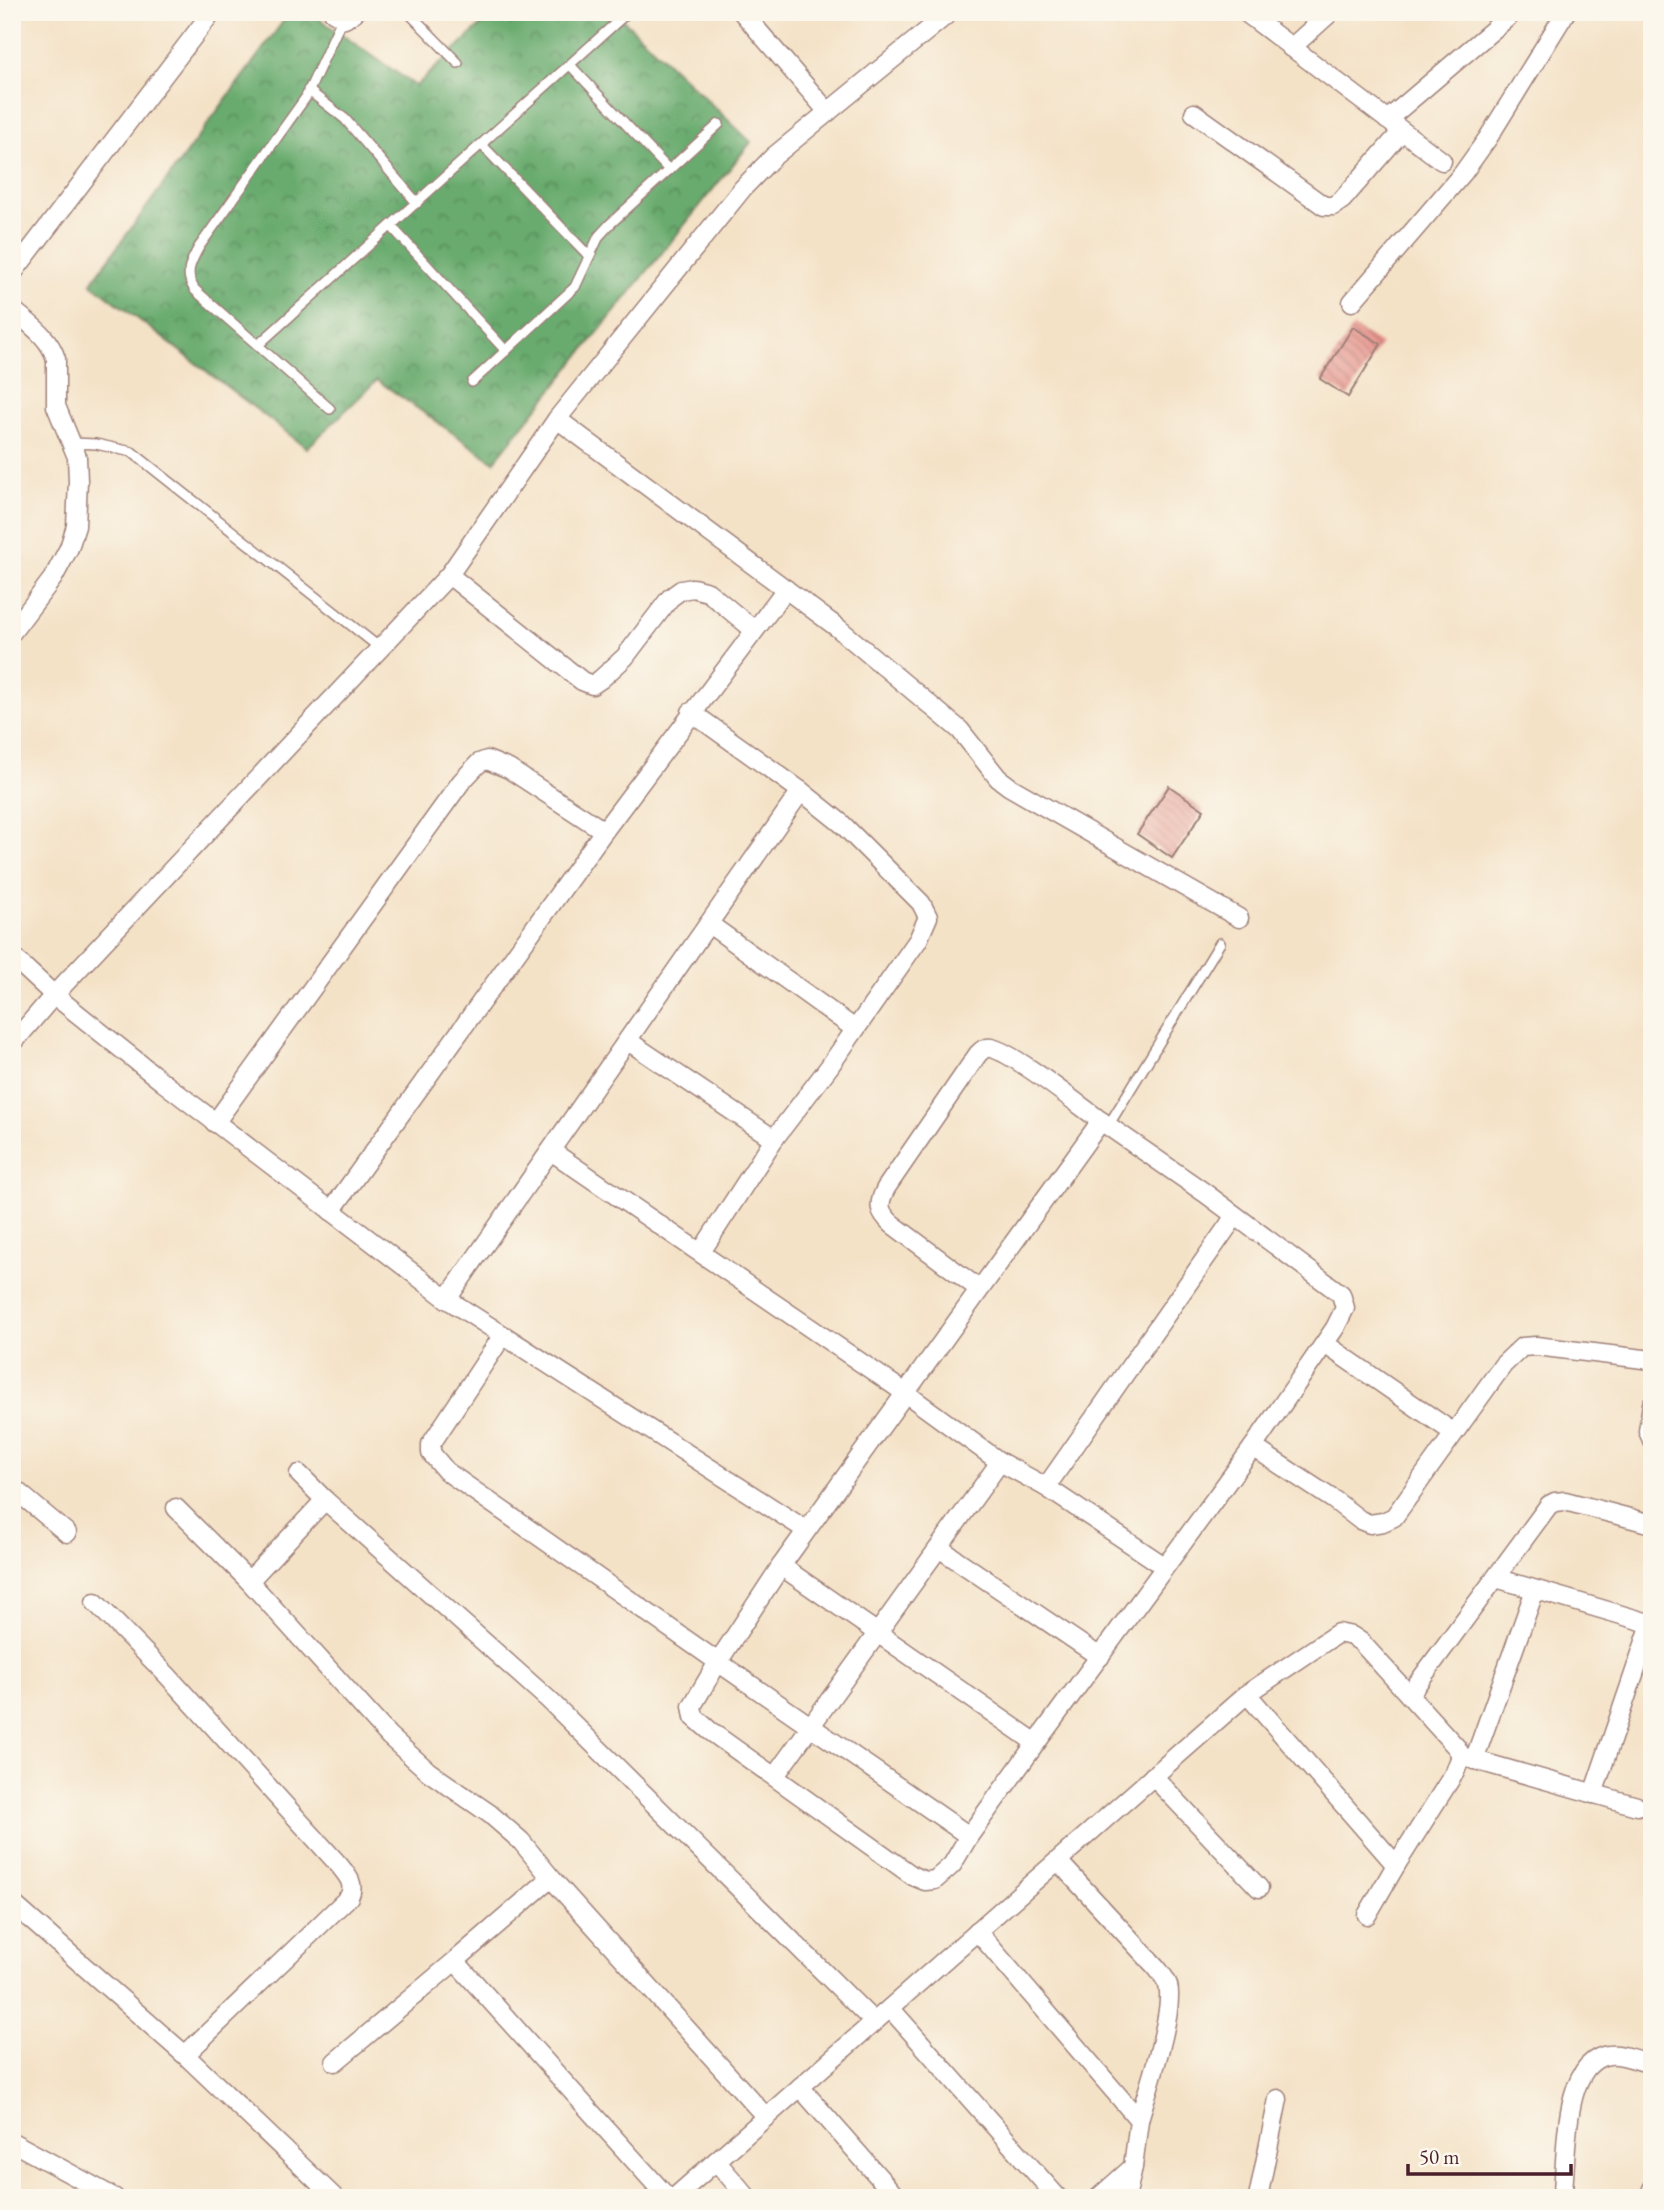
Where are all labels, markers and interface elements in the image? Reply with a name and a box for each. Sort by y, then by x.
scale bar [1408,2133,1571,2177]
text: 50 m [1419,2143,1460,2170]

